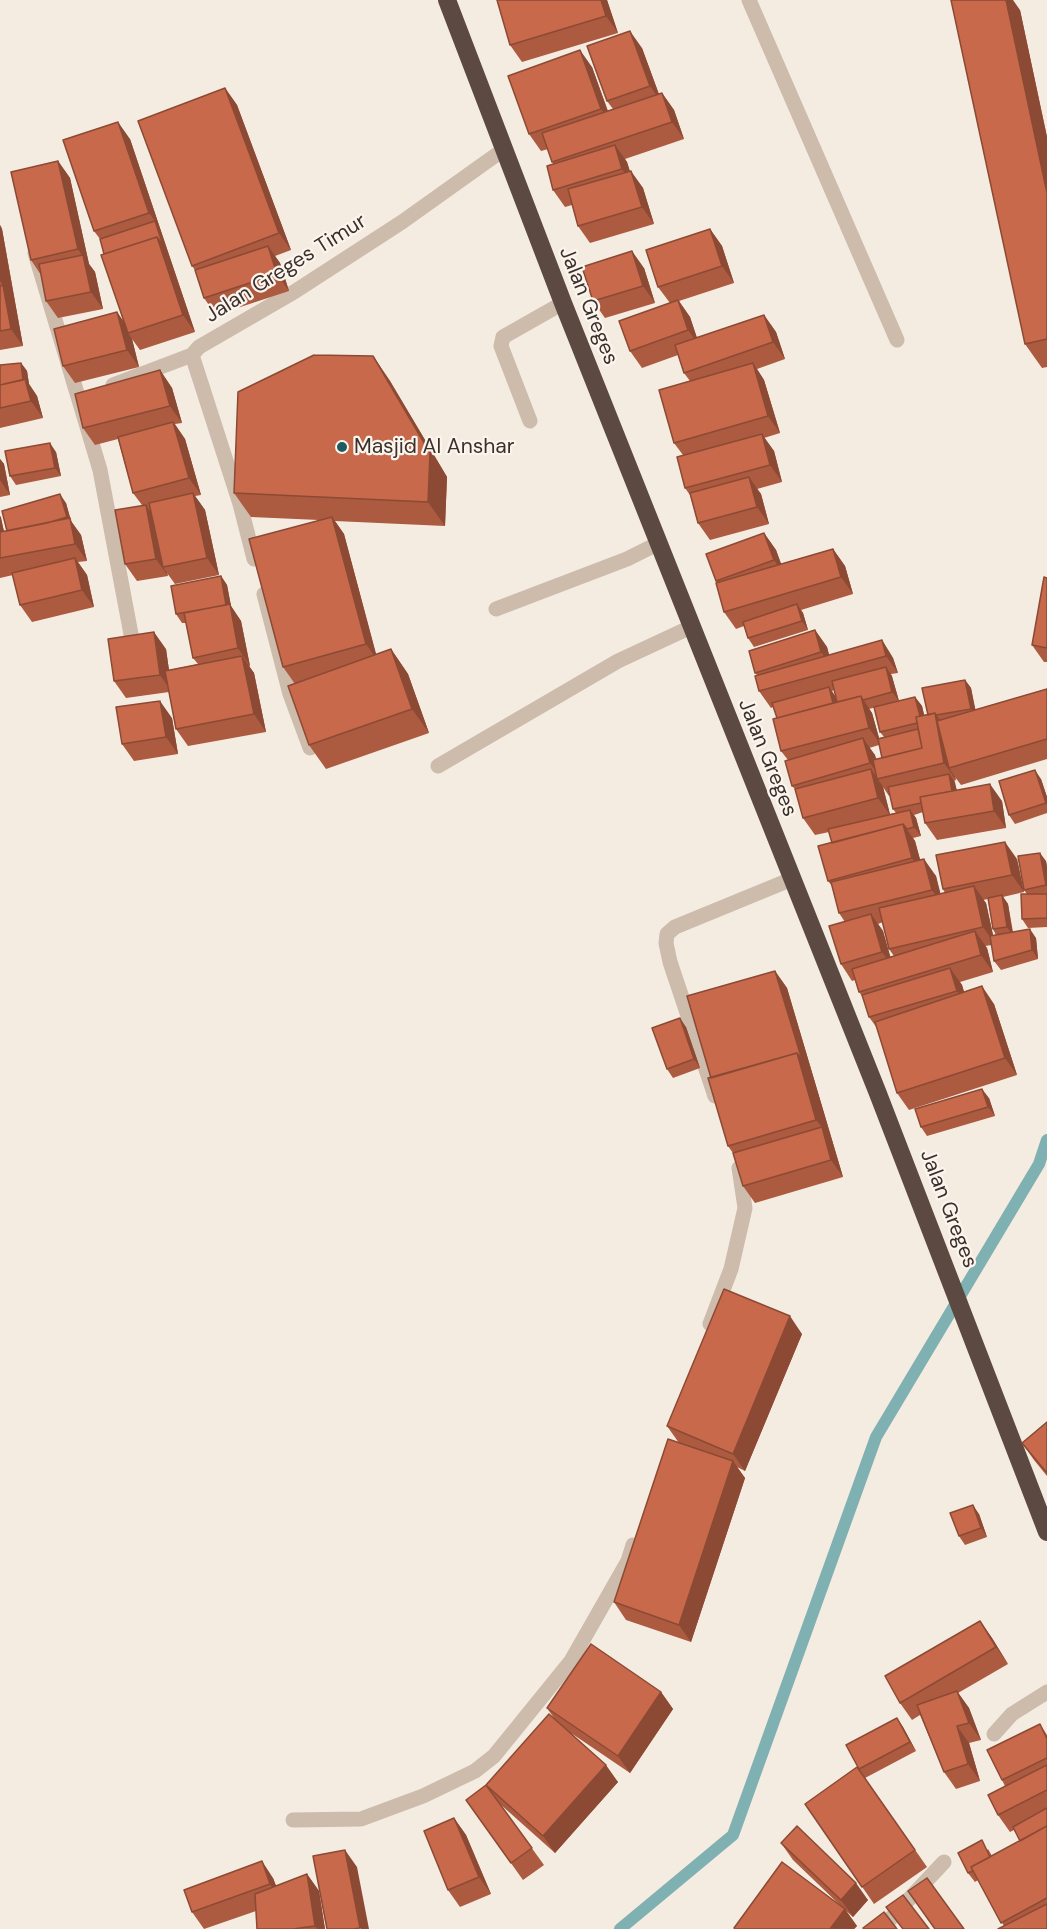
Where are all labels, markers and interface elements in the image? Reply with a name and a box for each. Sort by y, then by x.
street label: Jalan Greges Timur [201,209,371,329]
street label: Jalan Greges [553,244,623,368]
place label: Masjid Al Anshar [354,434,515,460]
marker: Masjid Al Anshar [335,440,349,454]
street label: Jalan Greges [732,696,802,820]
street label: Jalan Greges [914,1146,982,1272]

